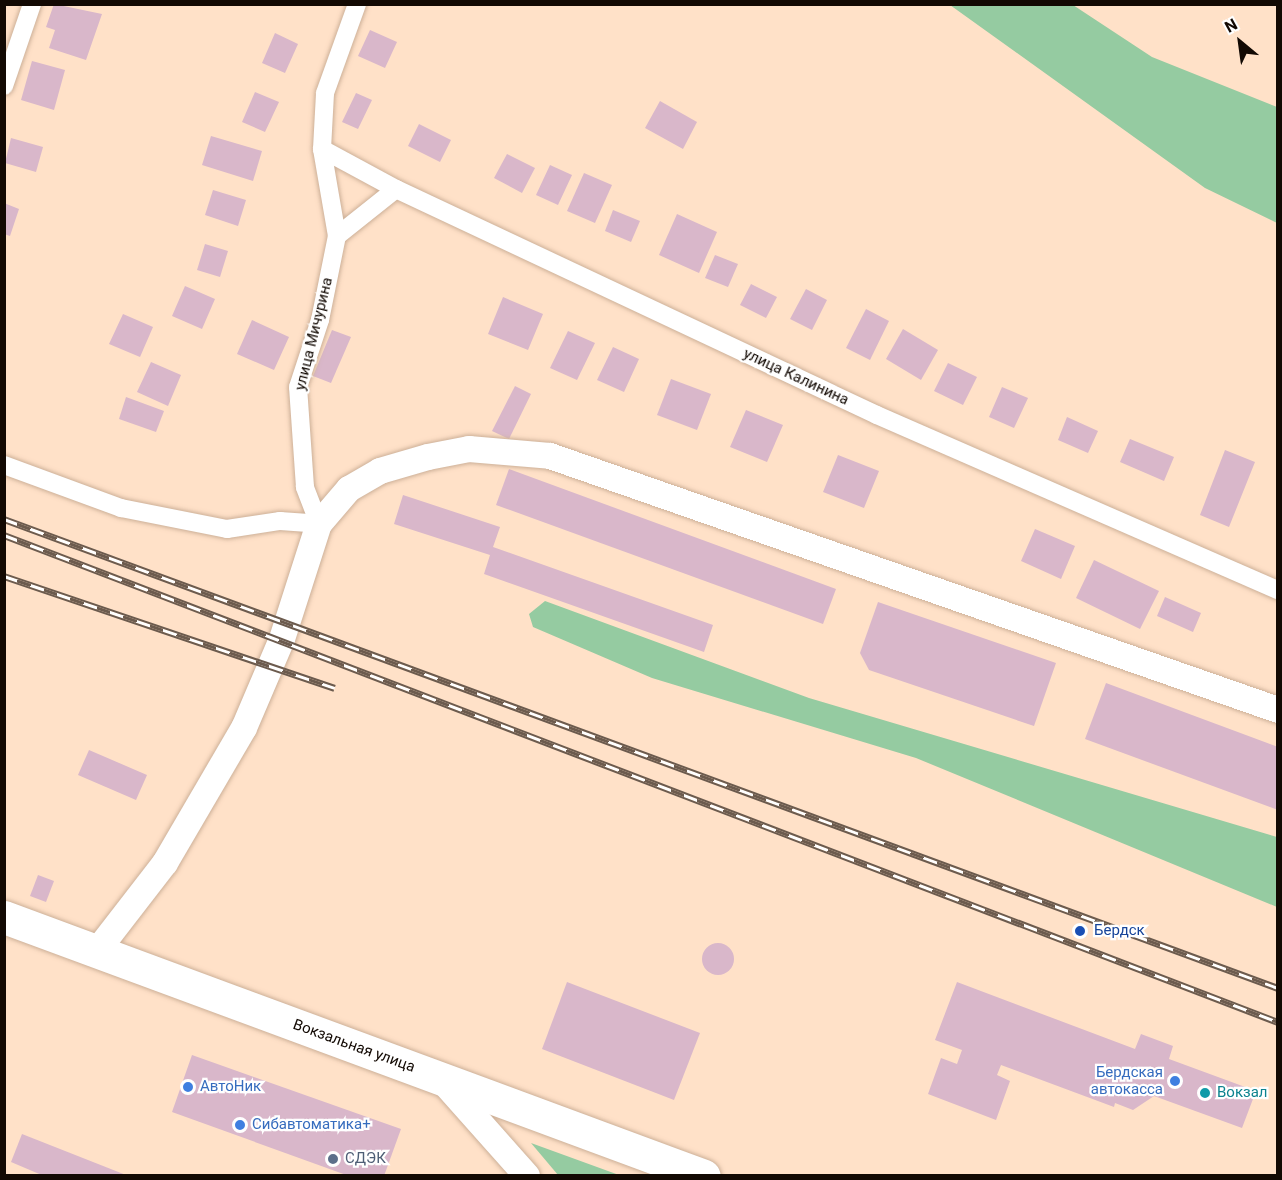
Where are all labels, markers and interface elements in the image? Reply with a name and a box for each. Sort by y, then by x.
north arrow [1210,12,1270,72]
text: N [1221,15,1241,37]
street label: улица Мичурина [291,276,337,392]
street label: улица Калинина [740,345,852,409]
marker: Бердск [1071,922,1089,940]
place label: Бердск [1094,922,1145,940]
street label: Вокзальная улица [291,1016,417,1076]
place label: Бердская автокасса [1091,1063,1163,1098]
marker: Бердская автокасса [1168,1074,1182,1088]
place label: АвтоНик [200,1078,261,1096]
marker: АвтоНик [181,1080,195,1094]
place label: Вокзал [1217,1084,1267,1102]
marker: Вокзал [1198,1086,1212,1100]
place label: Сибавтоматика+ [252,1116,371,1134]
marker: Сибавтоматика+ [233,1118,247,1132]
place label: СДЭК [345,1150,386,1168]
marker: СДЭК [326,1152,340,1166]

